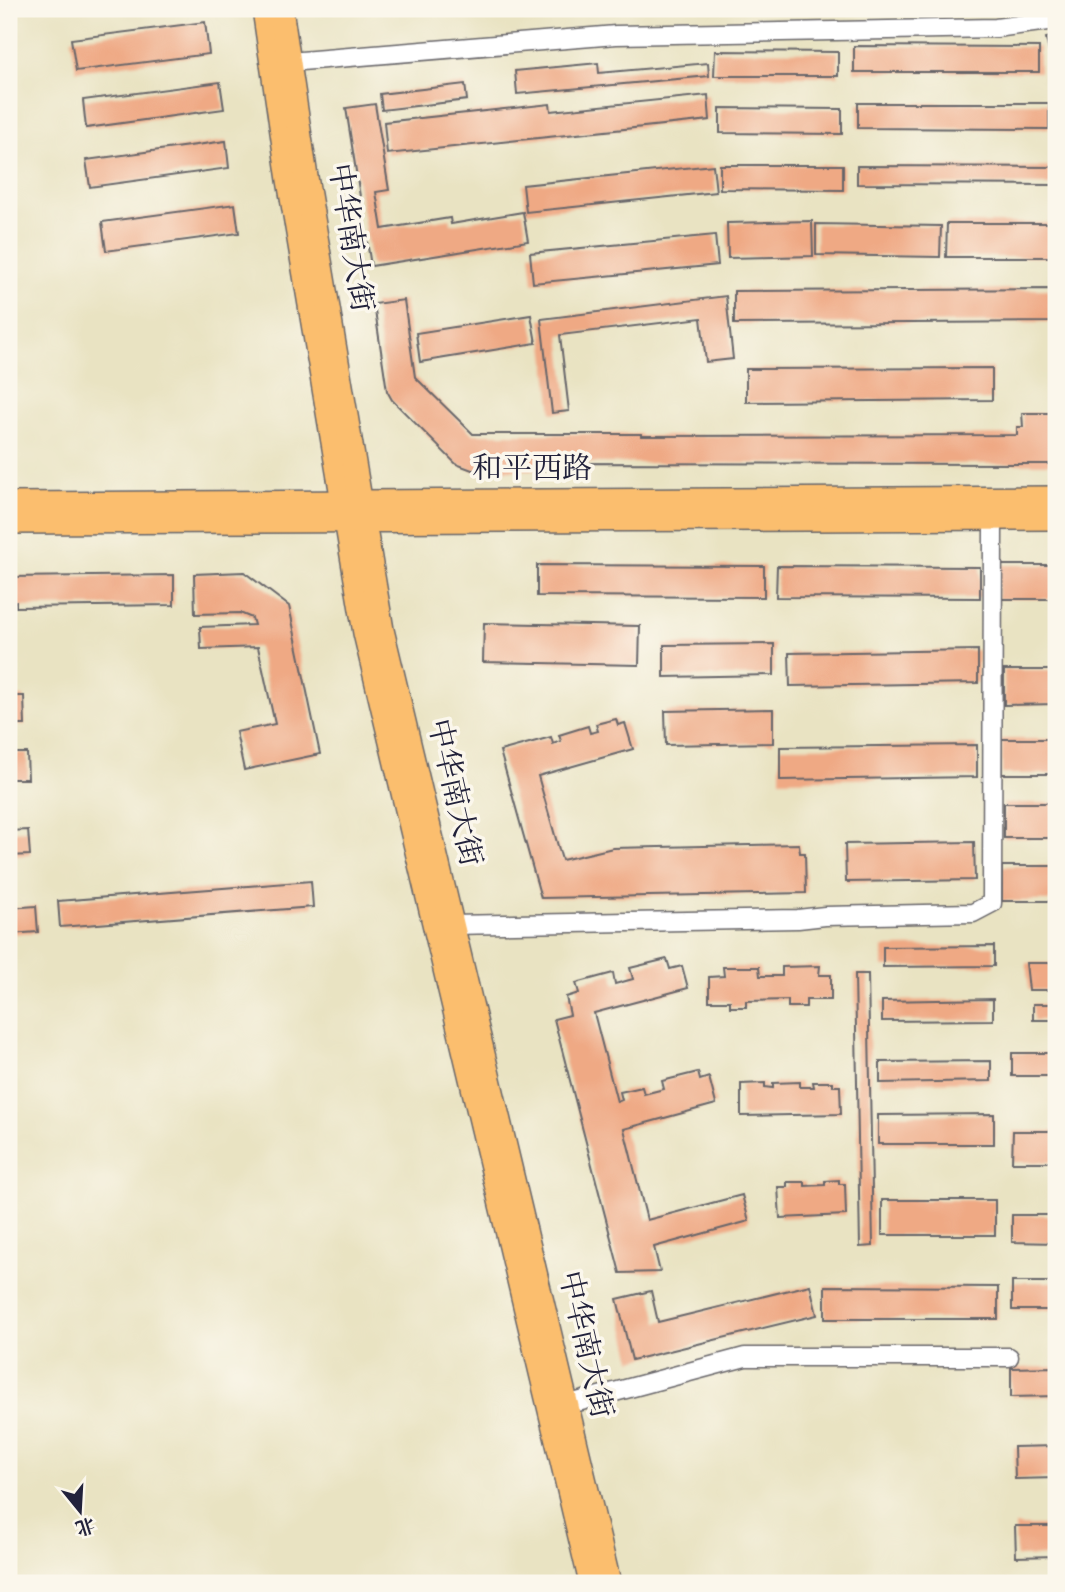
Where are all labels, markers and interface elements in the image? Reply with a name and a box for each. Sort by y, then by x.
street label: 中华南大街 [316,161,382,315]
street label: 和平西路 [472,449,592,492]
street label: 中华南大街 [415,715,491,871]
street label: 中华南大街 [546,1267,622,1423]
north arrow [46,1476,116,1546]
text: 北 [71,1509,98,1541]

